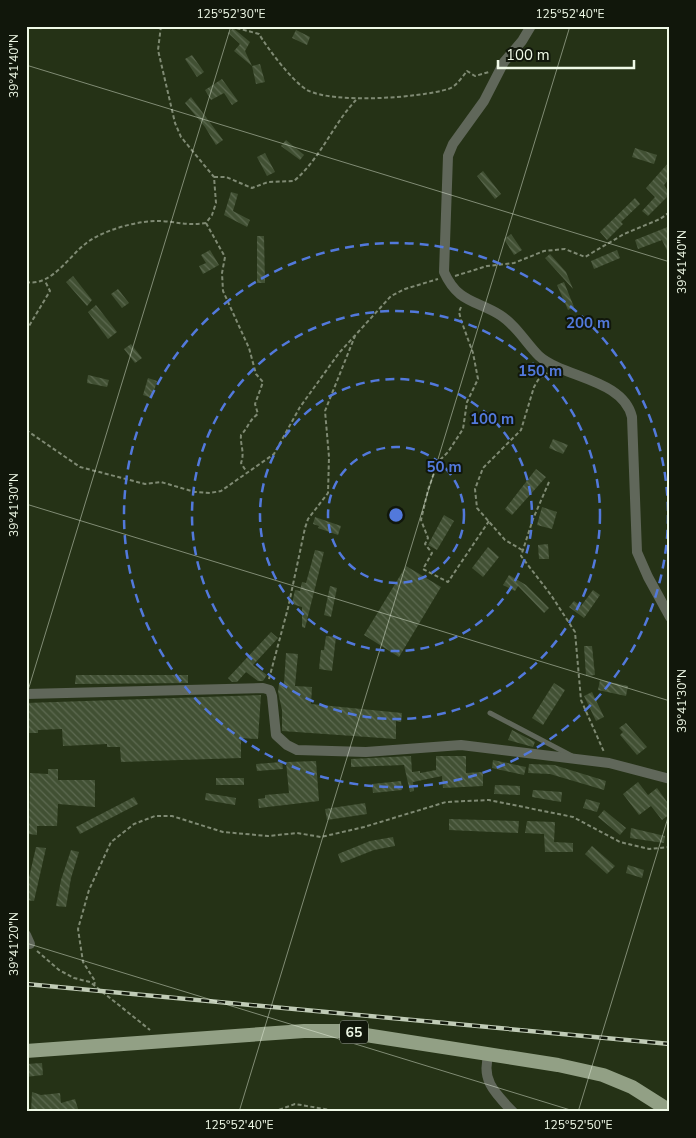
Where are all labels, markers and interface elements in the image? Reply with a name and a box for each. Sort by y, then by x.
text: 125°52'30"E [196,6,266,22]
text: 125°52'40"E [535,6,605,22]
text: 39°41'40"N [6,34,22,98]
scale bar [498,38,635,70]
text: 100 m [506,45,550,65]
text: 39°41'40"N [674,230,690,294]
text: 200 m [566,313,610,333]
text: 150 m [518,361,562,381]
text: 100 m [470,409,514,429]
text: 50 m [426,457,462,477]
text: 39°41'30"N [6,473,22,537]
centre of rings [387,506,405,524]
text: 39°41'30"N [674,669,690,733]
text: 39°41'20"N [6,912,22,976]
road number: 65 [340,1020,368,1044]
text: 125°52'40"E [204,1117,274,1133]
text: 125°52'50"E [543,1117,613,1133]

